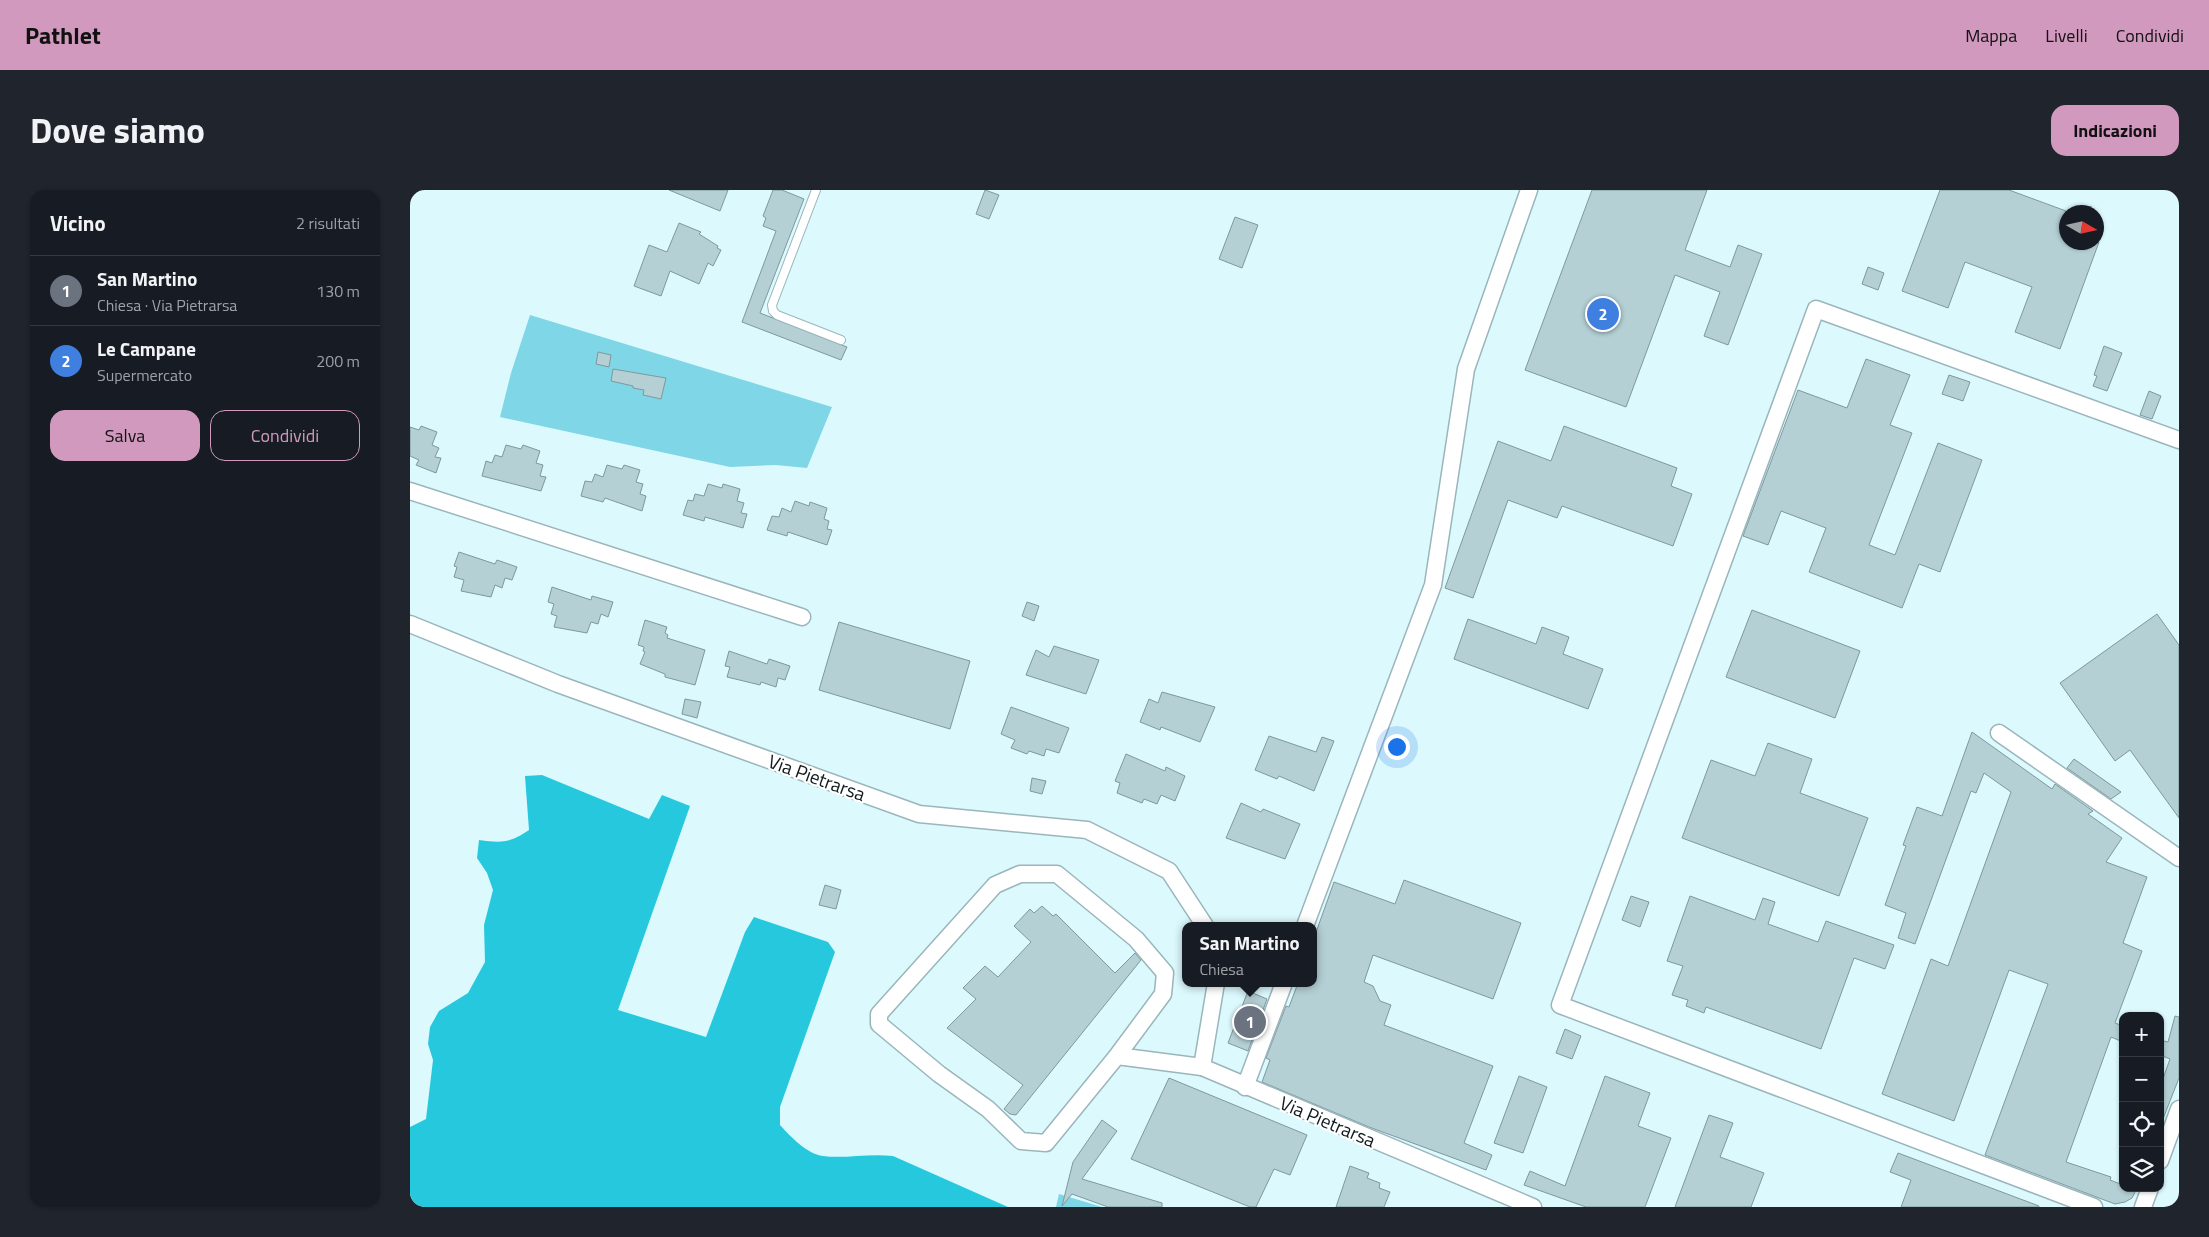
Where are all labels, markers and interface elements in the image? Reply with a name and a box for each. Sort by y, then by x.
text: Pathlet [25,17,101,53]
text: Mappa [1965,22,2017,49]
text: Livelli [2045,22,2088,49]
text: Condividi [2116,22,2184,49]
text: Dove siamo [30,103,205,157]
button: Indicazioni [2051,105,2179,156]
north arrow [2059,205,2104,250]
text: Vicino [50,207,106,239]
text: 2 risultati [296,211,360,235]
text: San Martino [97,264,197,293]
text: 1 [62,279,70,303]
text: 130 m [316,279,360,303]
text: Chiesa · Via Pietrarsa [97,293,237,317]
pin: 2 [1587,295,1619,333]
text: Le Campane [97,334,196,363]
text: 2 [62,349,70,373]
text: 200 m [316,349,360,373]
text: Supermercato [97,363,192,387]
button: Salva [50,410,200,461]
button: Condividi [210,410,360,461]
your location [1384,734,1410,760]
street label: Via Pietrarsa [764,746,870,808]
popup [1182,922,1317,987]
text: San Martino [1199,928,1300,957]
text: Chiesa [1199,957,1244,981]
pin: 1 [1234,1003,1266,1041]
map controls [2119,1012,2164,1192]
button: + [2119,1012,2164,1057]
button: − [2119,1057,2164,1102]
street label: Via Pietrarsa [1276,1088,1381,1154]
button: locate [2119,1102,2164,1147]
button: layers [2119,1147,2164,1192]

